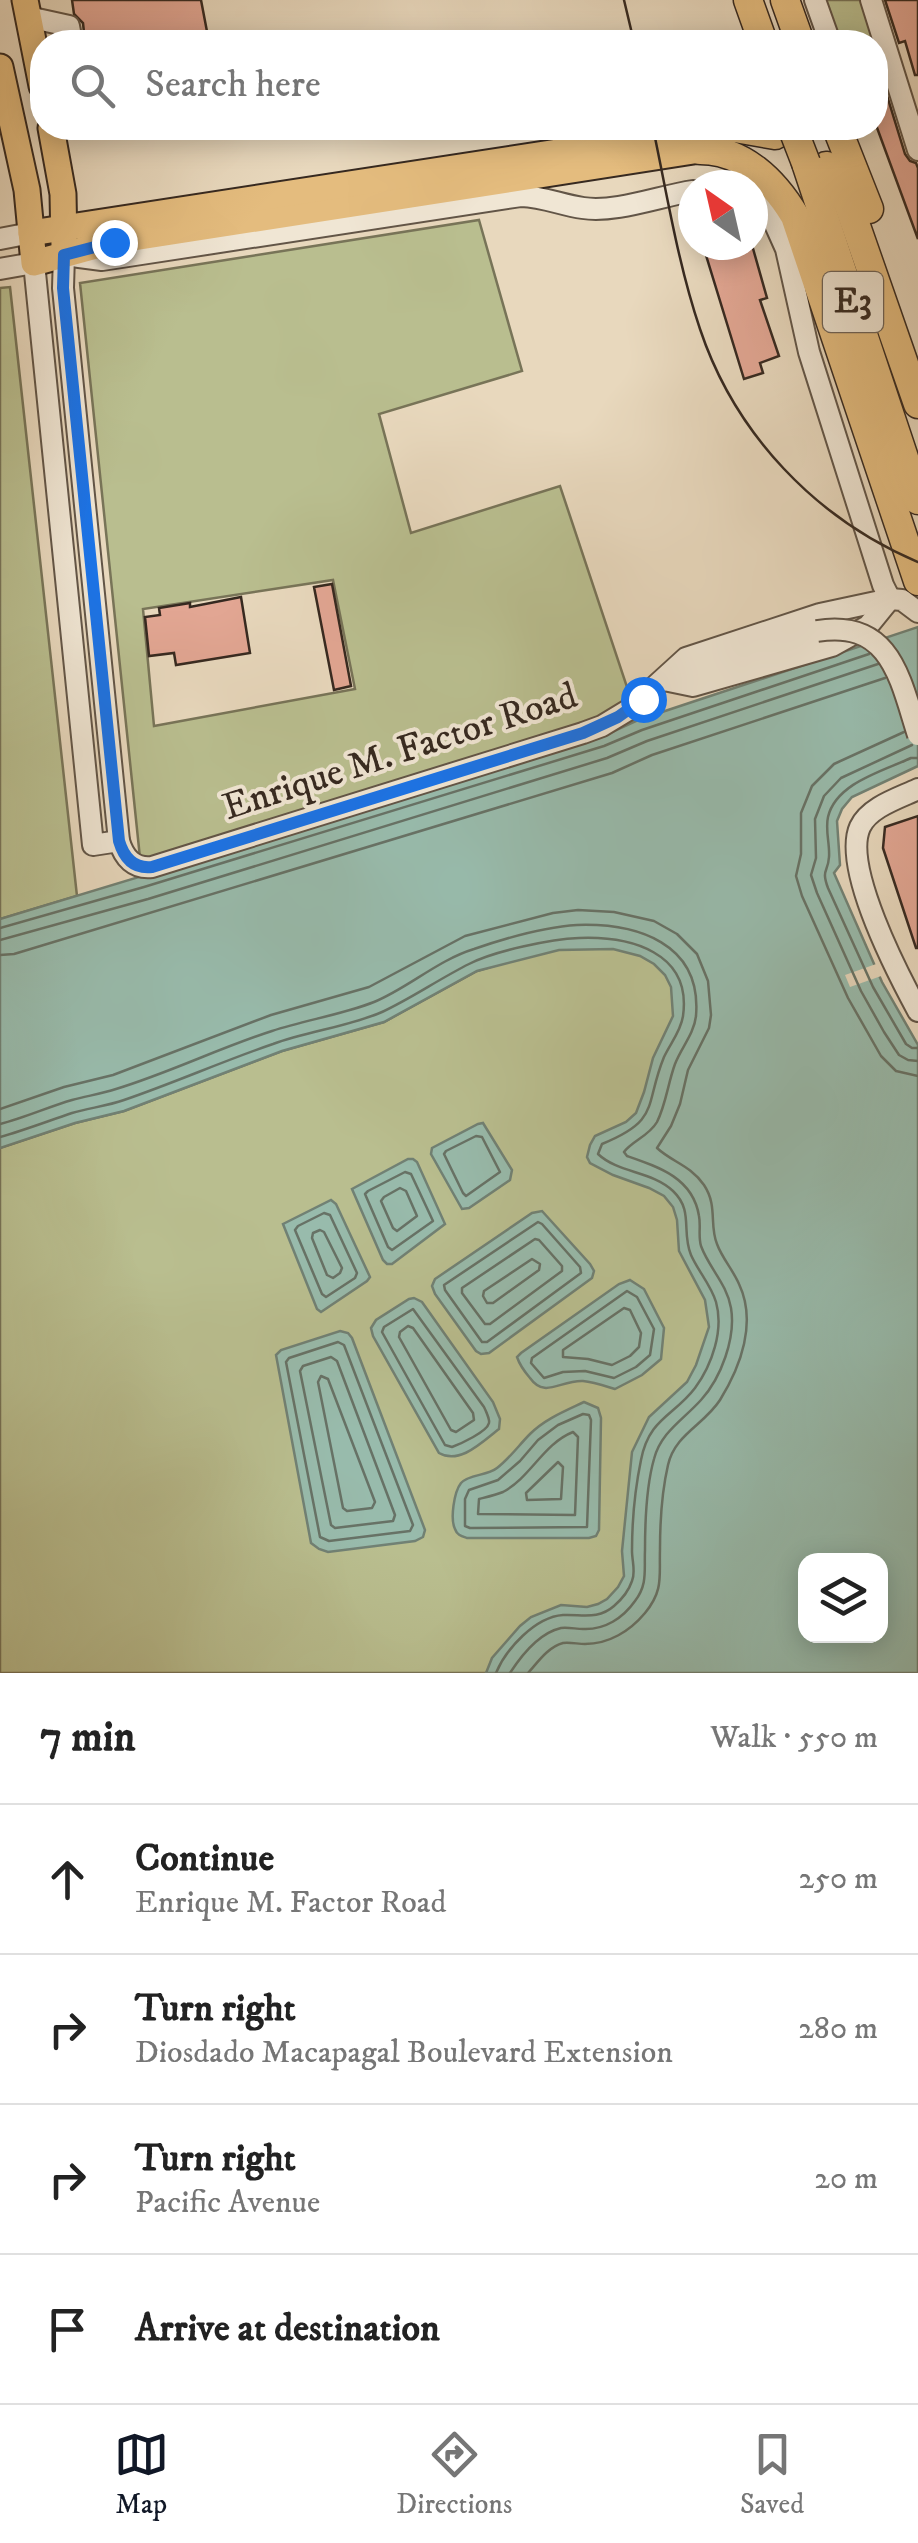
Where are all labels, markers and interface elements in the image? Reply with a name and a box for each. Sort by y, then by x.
search box [30,30,888,140]
icon: search [65,58,120,113]
text: Search here [145,61,321,109]
north arrow [678,170,768,260]
route end [92,220,138,266]
road number: E3 [823,272,883,332]
street label: Enrique M. Factor Road [217,672,583,832]
route start [621,677,667,723]
map controls [798,1553,888,1643]
button: layers [798,1553,888,1643]
text: 7 min [40,1712,135,1764]
text: Walk · 550 m [710,1718,878,1758]
text: Continue [135,1835,274,1883]
icon: ahead [40,1852,95,1907]
text: 250 m [798,1859,878,1899]
text: Enrique M. Factor Road [135,1883,446,1923]
text: Turn right [135,1985,296,2033]
icon: right [40,2002,95,2057]
text: 280 m [798,2009,878,2049]
text: Diosdado Macapagal Boulevard Extension [135,2033,673,2073]
text: Turn right [135,2135,296,2183]
icon: right [40,2152,95,2207]
text: 20 m [814,2159,878,2199]
text: Pacific Avenue [135,2183,320,2223]
icon: arrive [40,2302,95,2357]
text: Arrive at destination [135,2305,440,2353]
tab: Map [114,2427,169,2522]
tab: Directions [396,2427,512,2522]
tab: Saved [740,2427,804,2522]

